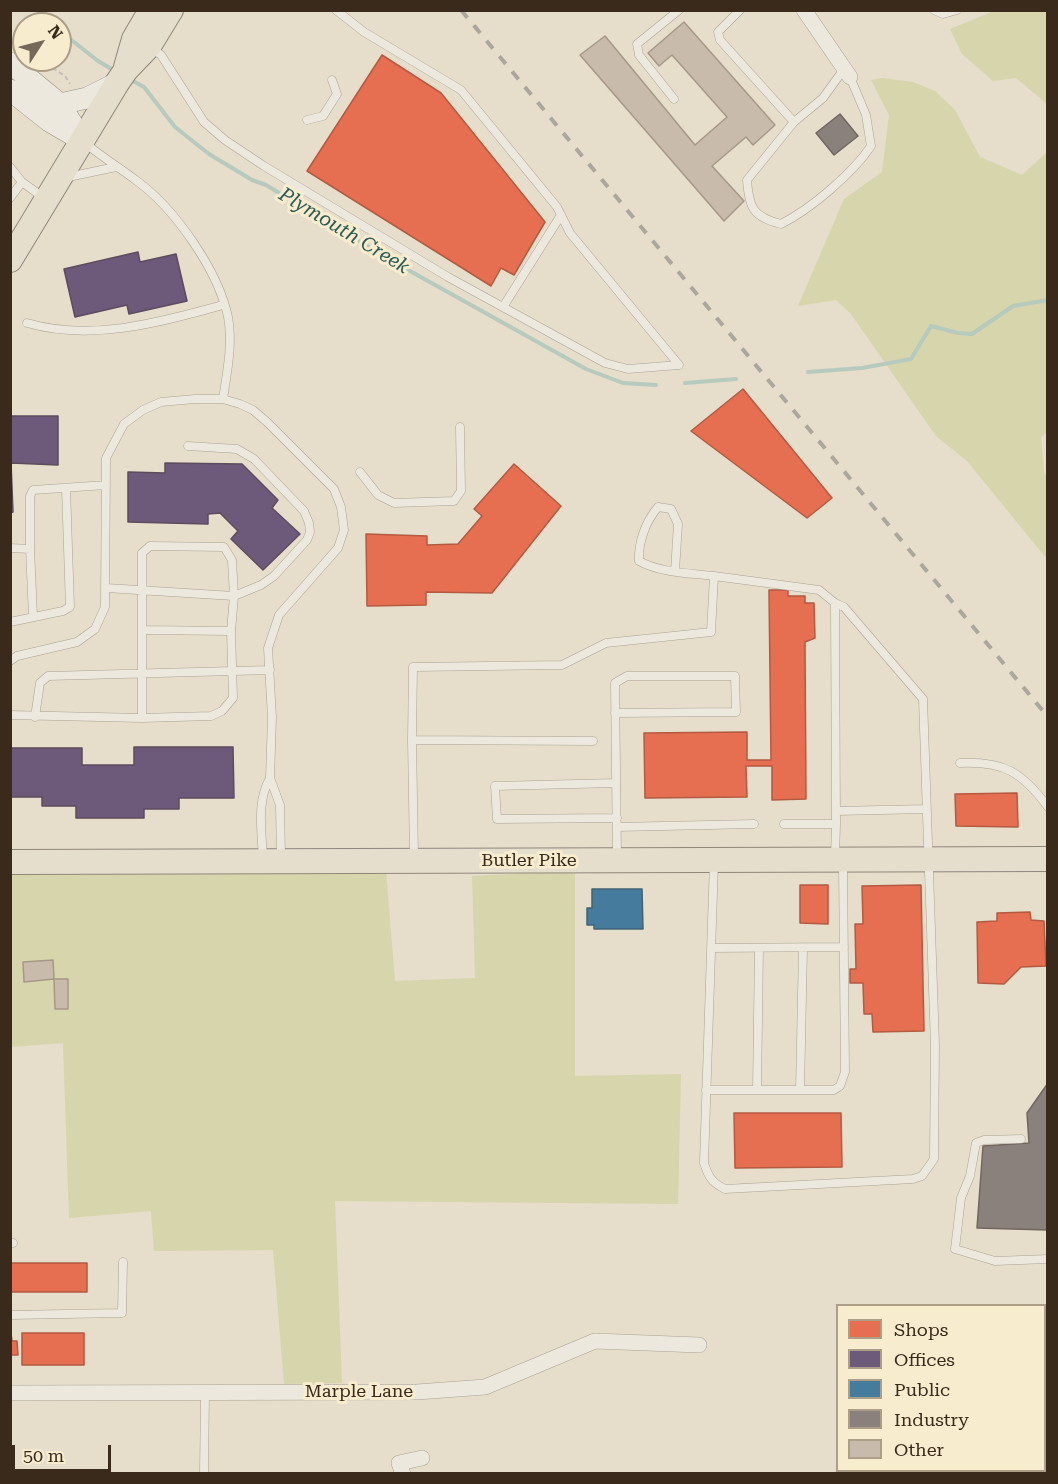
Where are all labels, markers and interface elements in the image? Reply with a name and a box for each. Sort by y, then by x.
north arrow [12,12,72,72]
text: N [44,22,67,43]
water label: Plymouth Creek [274,183,414,279]
street label: Butler Pike [481,850,577,872]
legend [836,1304,1046,1472]
text: Shops [894,1319,948,1340]
text: Offices [894,1349,955,1370]
text: Public [894,1379,950,1400]
street label: Marple Lane [305,1381,413,1403]
text: Industry [894,1409,969,1430]
scale bar [15,1433,114,1471]
text: Other [894,1439,944,1460]
text: 50 m [23,1445,64,1466]

